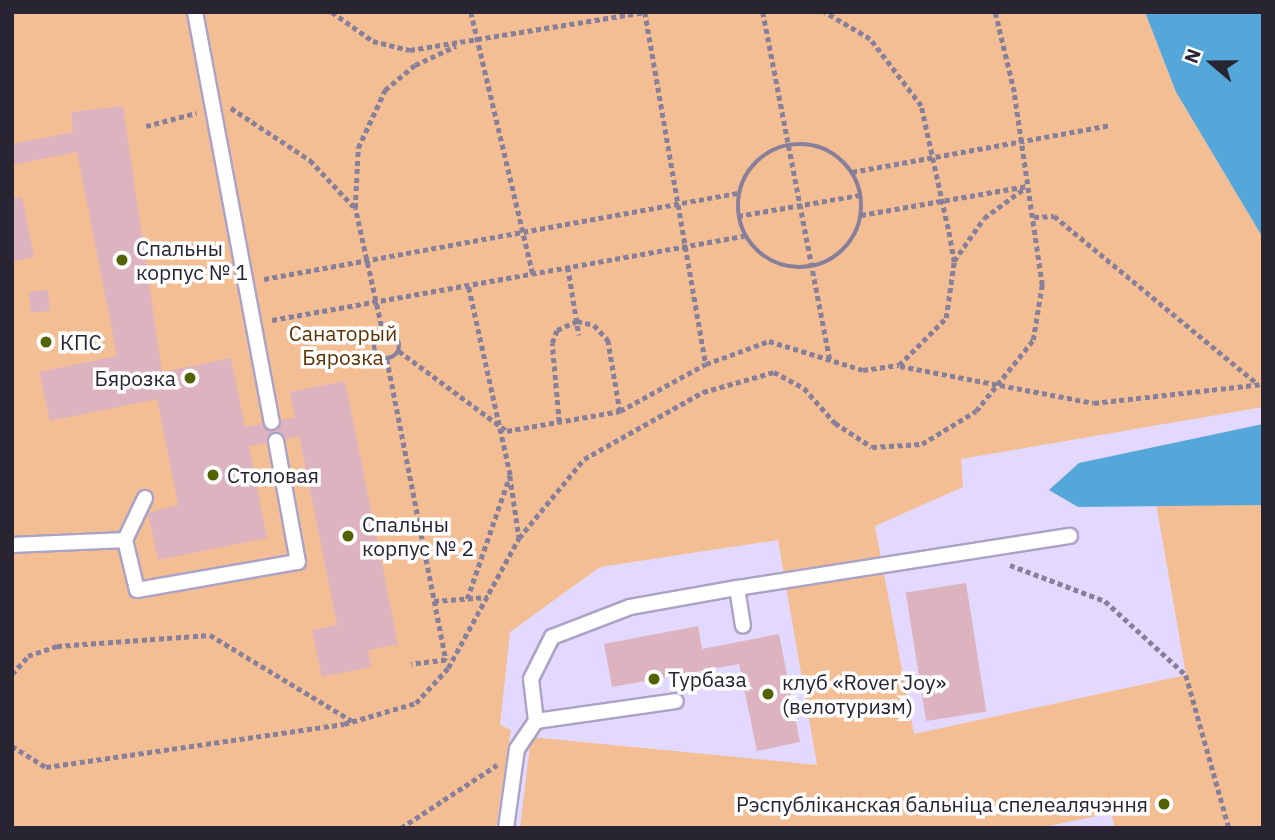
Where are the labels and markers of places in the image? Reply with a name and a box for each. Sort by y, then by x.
place label: Спальны корпус № 1 [136,235,248,285]
marker: Спальны корпус № 1 [114,252,130,268]
place label: КПС [60,329,101,355]
marker: КПС [38,334,54,350]
place label: Бярозка [95,365,176,391]
marker: Бярозка [182,370,198,386]
place label: Столовая [227,462,319,488]
marker: Столовая [205,467,221,483]
place label: Спальны корпус № 2 [362,511,474,561]
marker: Спальны корпус № 2 [340,528,356,544]
place label: Турбаза [668,666,747,692]
place label: клуб «Rover Joy» (велотуризм) [782,669,946,719]
marker: Турбаза [646,671,662,687]
marker: клуб «Rover Joy» (велотуризм) [760,686,776,702]
place label: Рэспубліканская бальніца спелеалячэння [736,791,1148,817]
marker: Рэспубліканская бальніца спелеалячэння [1154,794,1174,814]

